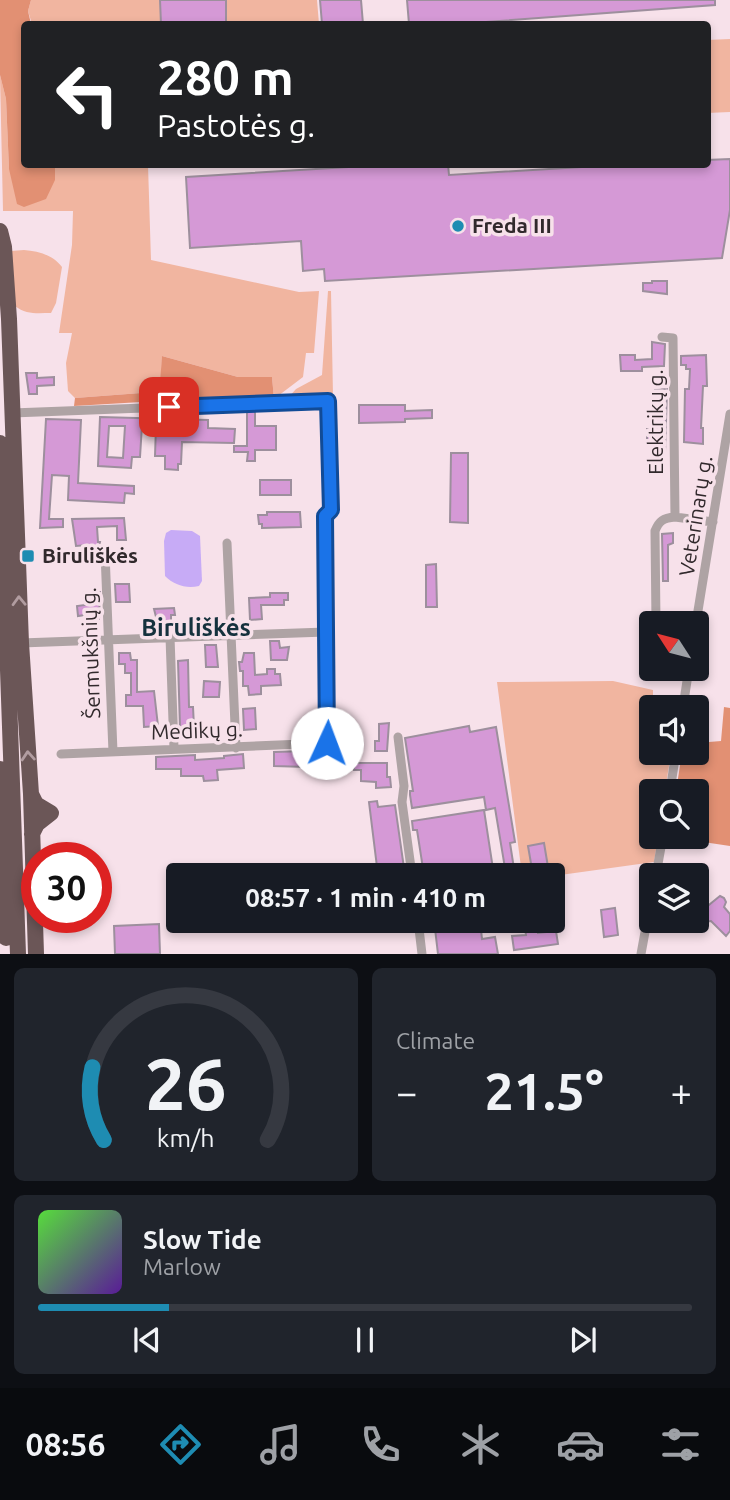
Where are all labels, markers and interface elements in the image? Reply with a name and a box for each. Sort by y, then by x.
icon: left [42,49,133,140]
text: 280 m [157,49,294,104]
text: Pastotės g. [157,107,315,143]
place label: Freda III [472,213,552,237]
marker: Freda III [450,218,466,234]
street label: Elektrikų g. [643,369,667,475]
pin [139,377,199,437]
icon: arrive [150,388,188,426]
street label: Veterinarų g. [674,454,716,578]
place label: Biruliškės [42,543,138,567]
marker: Biruliškės [20,548,36,564]
street label: Šermukšnių g. [76,587,104,719]
one-way arrow [12,595,27,606]
north arrow [639,611,709,681]
map controls [639,611,709,933]
district label: Biruliškės [141,614,251,641]
button: sound [639,695,709,765]
position arrow [290,706,364,780]
street label: Medikų g. [151,716,243,744]
one-way arrow [21,750,36,761]
button: search [639,779,709,849]
speed limit sign: 30 [21,842,112,933]
button: layers [639,863,709,933]
text: 08:57 · 1 min · 410 m [245,883,486,912]
text: Climate [396,1028,475,1053]
text: 26 [145,1043,227,1125]
text: 21.5° [484,1062,604,1120]
text: − [396,1071,417,1113]
text: + [671,1071,692,1113]
text: km/h [157,1124,215,1152]
text: Slow Tide [143,1225,262,1254]
text: Marlow [143,1254,221,1279]
icon: previous [128,1321,166,1359]
icon: pause [346,1321,384,1359]
icon: next [564,1321,602,1359]
icon: directions [156,1420,205,1469]
icon: music [256,1420,305,1469]
icon: phone [356,1420,405,1469]
icon: climate [456,1420,505,1469]
icon: car [556,1420,605,1469]
icon: filters [656,1420,705,1469]
text: 08:56 [25,1426,106,1462]

